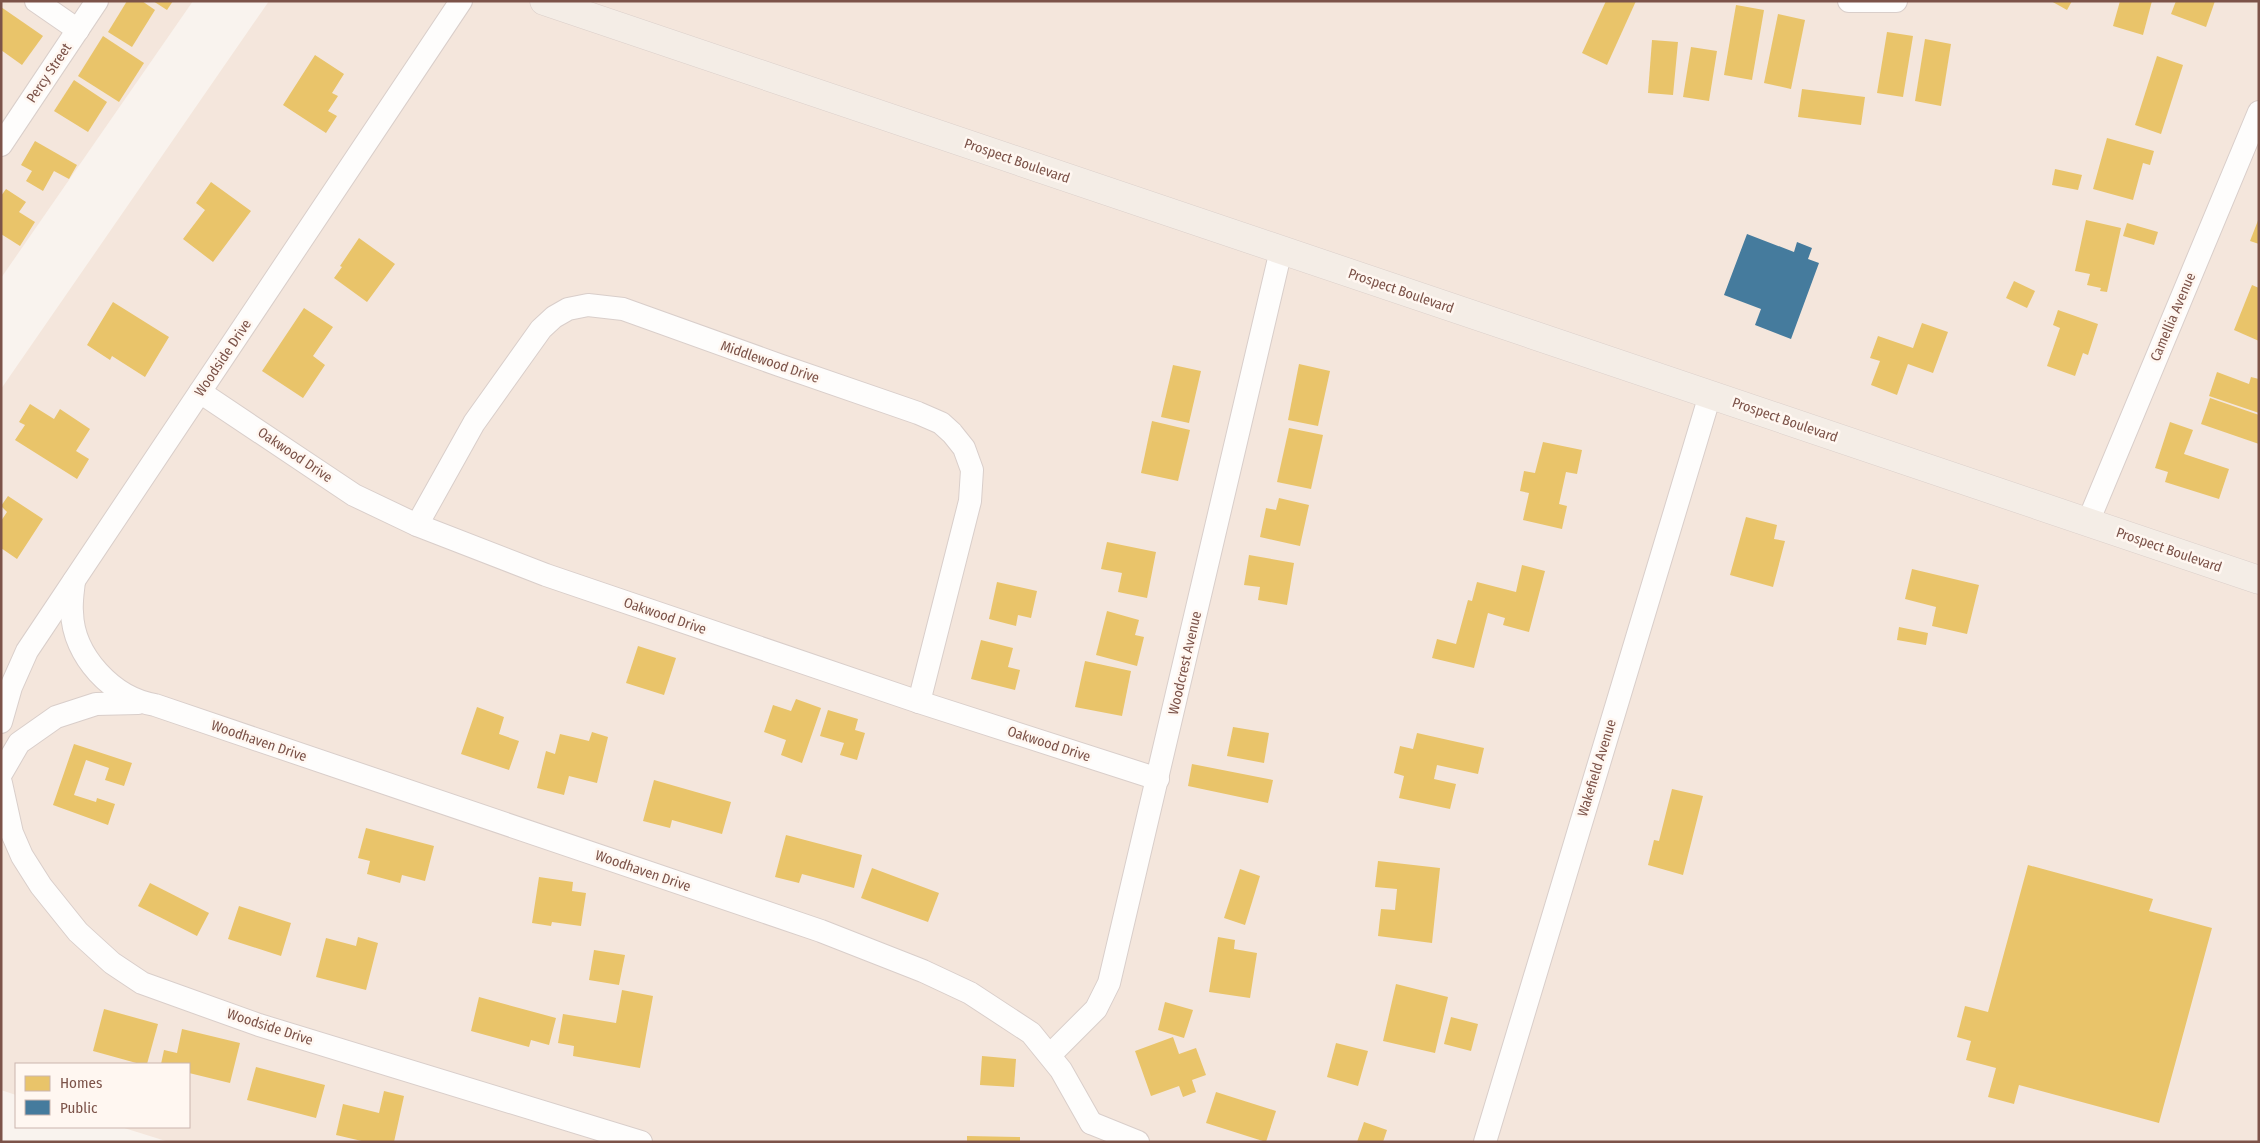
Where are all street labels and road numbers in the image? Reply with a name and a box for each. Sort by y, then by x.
street label: Percy Street [23,40,75,106]
street label: Prospect Boulevard [962,135,1072,187]
street label: Prospect Boulevard [1346,265,1456,317]
street label: Camellia Avenue [2147,270,2199,364]
street label: Woodside Drive [191,316,255,400]
street label: Middlewood Drive [718,337,822,387]
street label: Prospect Boulevard [1730,394,1840,446]
street label: Oakwood Drive [254,424,336,486]
street label: Prospect Boulevard [2114,524,2224,576]
street label: Oakwood Drive [621,594,709,638]
street label: Woodcrest Avenue [1165,609,1205,717]
street label: Woodhaven Drive [209,717,309,765]
street label: Wakefield Avenue [1574,717,1620,819]
street label: Oakwood Drive [1005,723,1093,765]
street label: Woodhaven Drive [593,847,693,895]
street label: Woodside Drive [225,1005,315,1049]

